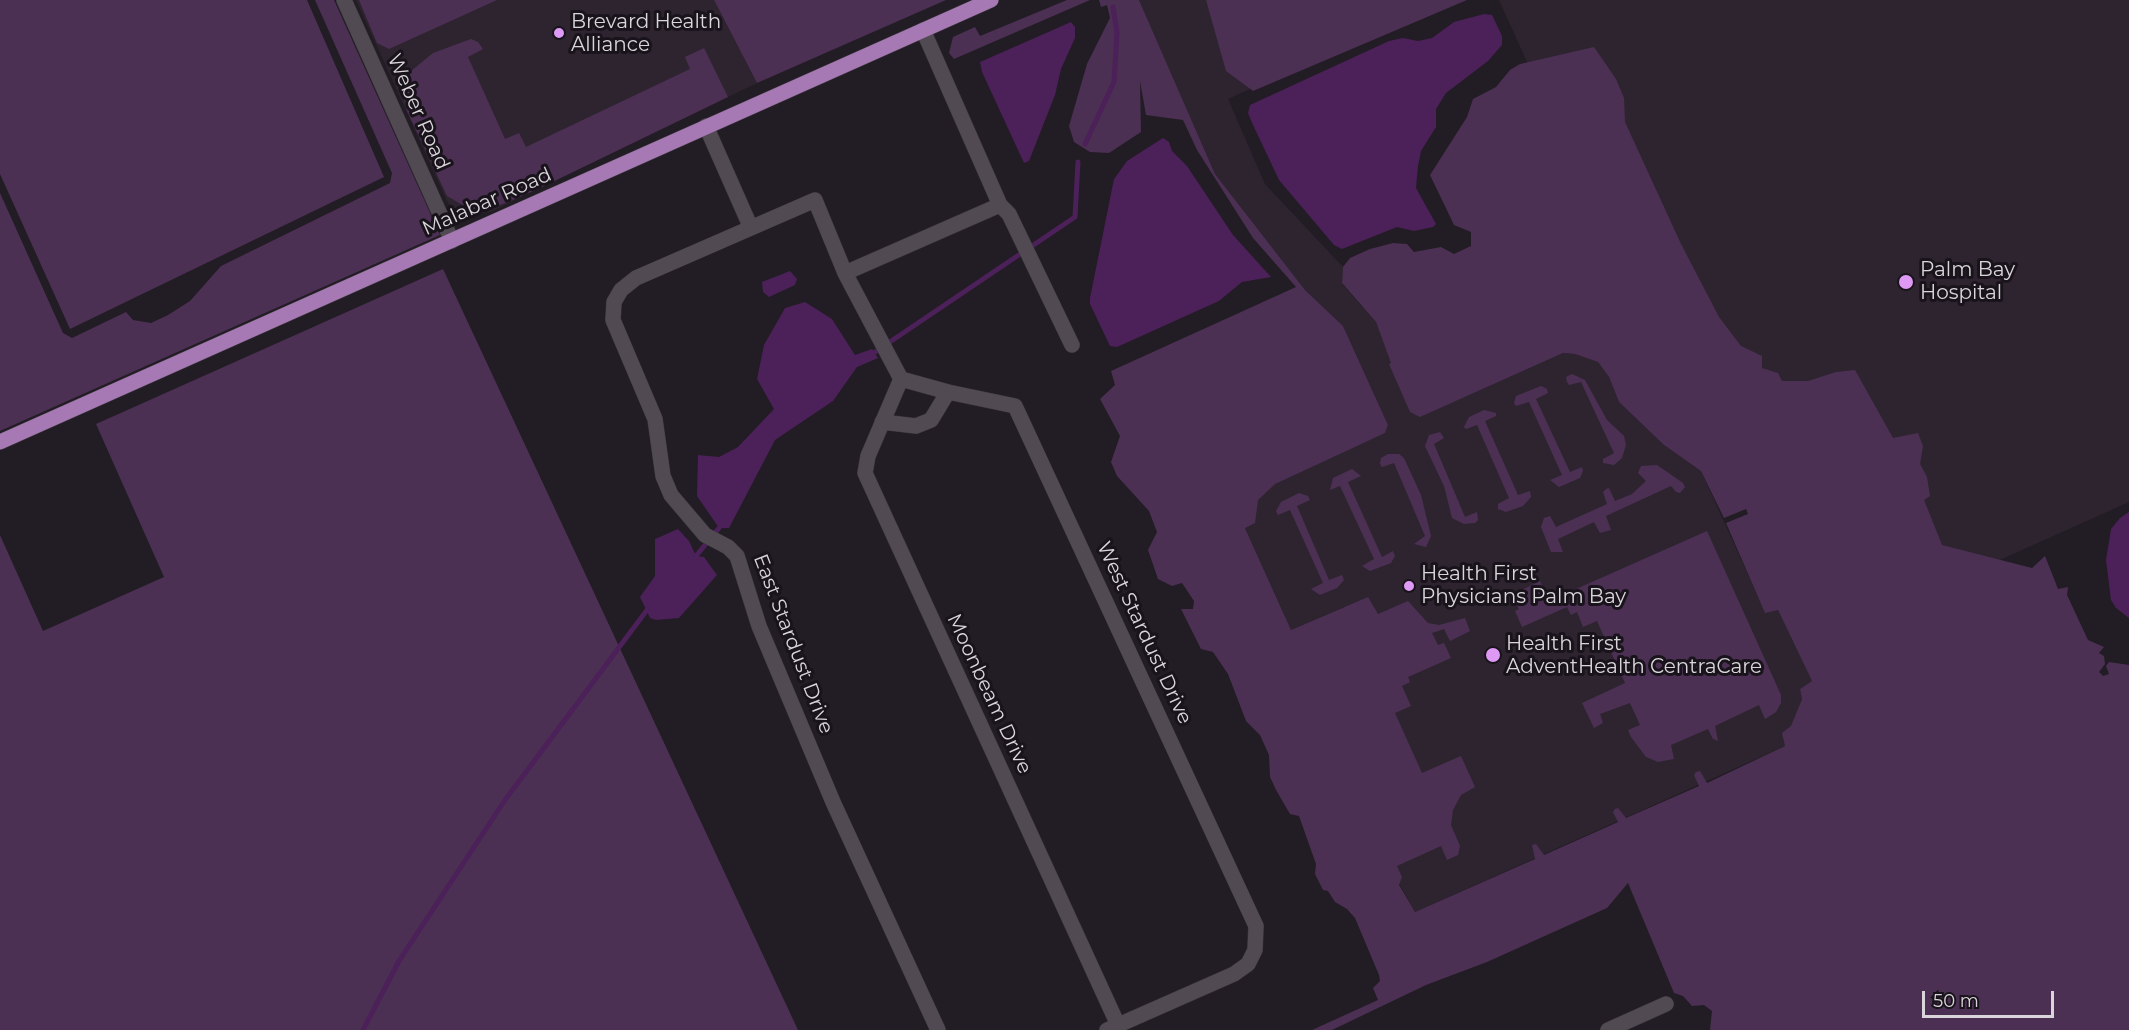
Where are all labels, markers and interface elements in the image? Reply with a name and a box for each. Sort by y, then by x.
place label: Brevard Health Alliance [571,10,721,57]
marker: Brevard Health Alliance [552,26,566,40]
street label: Weber Road [382,50,454,174]
street label: Malabar Road [419,163,555,241]
place label: Palm Bay Hospital [1920,258,2015,305]
marker: Palm Bay Hospital [1897,273,1915,291]
street label: West Stardust Drive [1091,538,1197,728]
street label: East Stardust Drive [748,551,838,737]
place label: Health First Physicians Palm Bay [1421,562,1626,609]
marker: Health First Physicians Palm Bay [1402,579,1416,593]
street label: Moonbeam Drive [941,610,1037,778]
place label: Health First AdventHealth CentraCare [1506,632,1762,679]
marker: Health First AdventHealth CentraCare [1484,646,1502,664]
scale bar [1925,979,2057,1017]
text: 50 m [1933,990,1979,1012]

